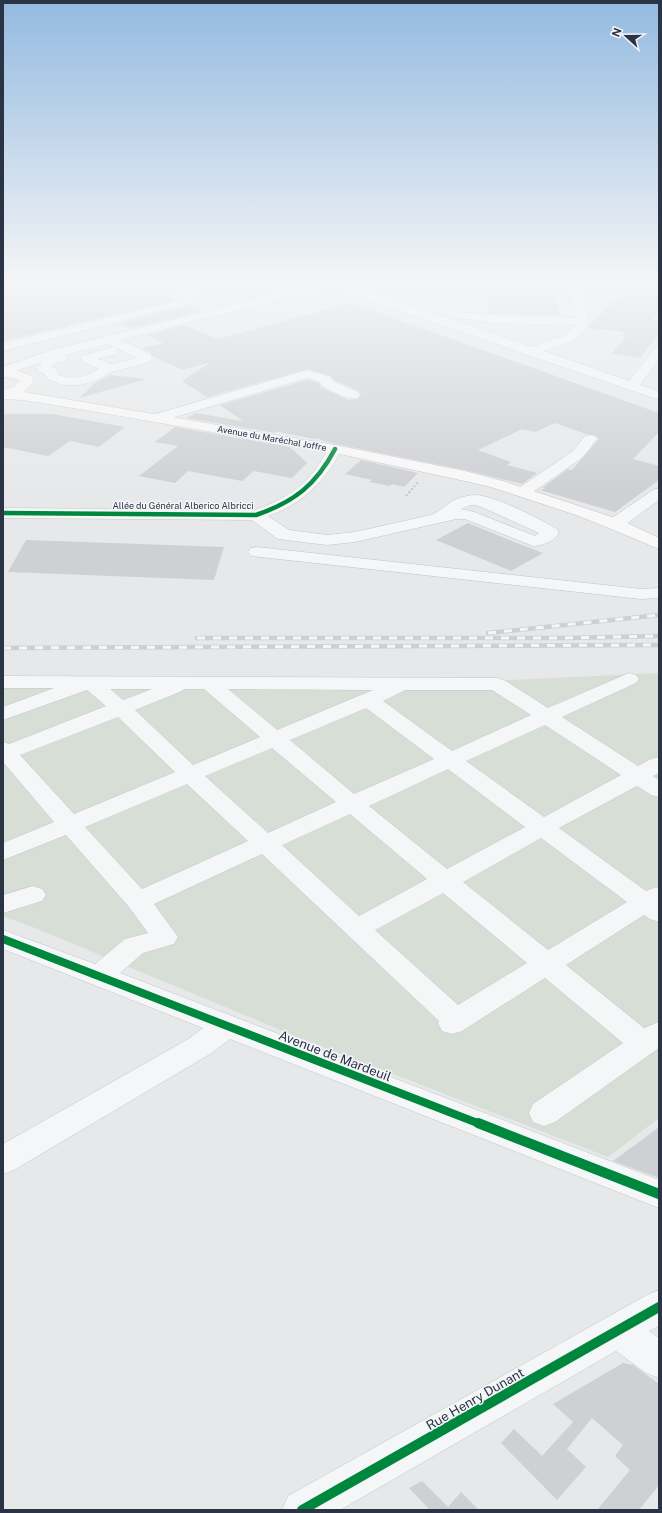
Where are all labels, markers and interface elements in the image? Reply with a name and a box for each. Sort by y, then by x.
north arrow [606,16,646,56]
text: N [610,26,624,39]
street label: Avenue du Maréchal Joffre [216,423,328,453]
street label: Allée du Général Alberico Albricci [112,500,254,511]
street label: Avenue de Mardeuil [277,1028,393,1084]
street label: Rue Henry Dunant [423,1365,527,1433]

